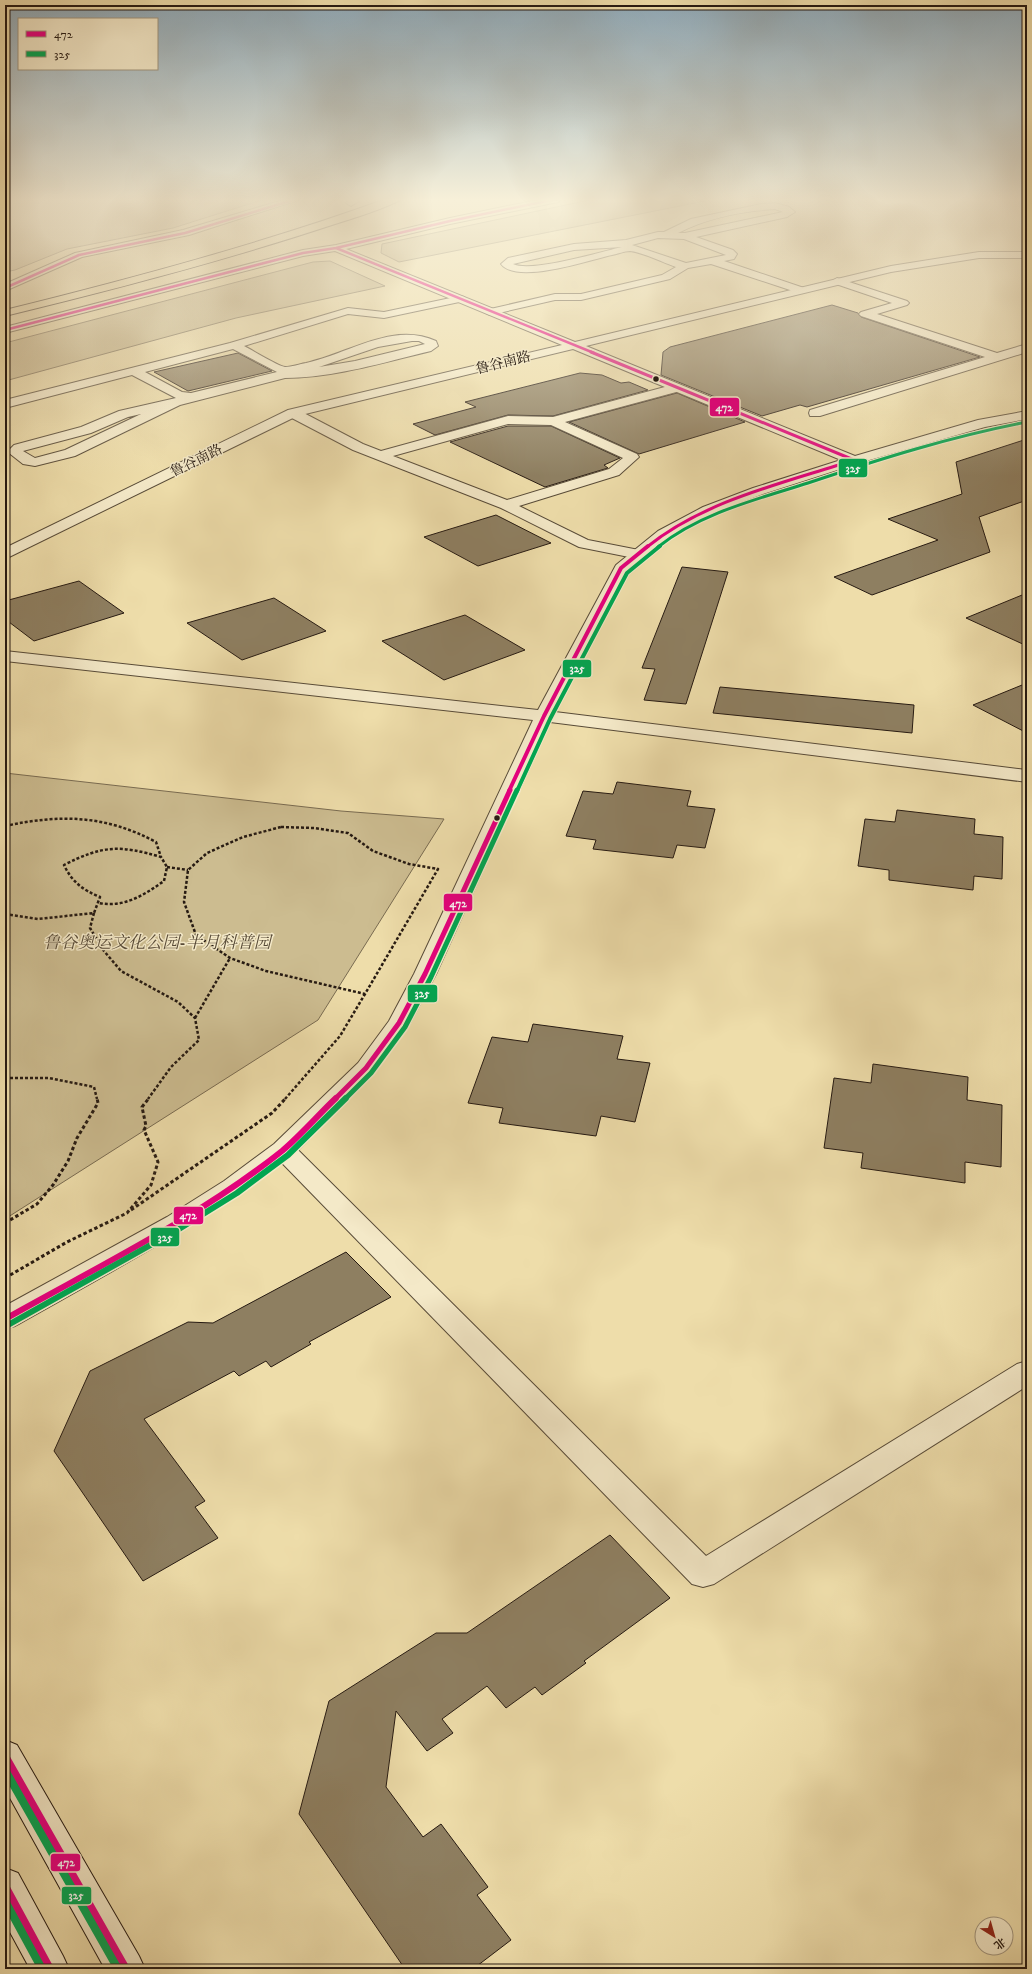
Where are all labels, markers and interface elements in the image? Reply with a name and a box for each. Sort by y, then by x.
legend [18,18,158,70]
text: 472 [54,27,73,42]
text: 325 [54,47,70,62]
street label: 鲁谷南路 [474,347,533,378]
unlabelled marker [651,374,661,384]
line badge: 472 [709,397,740,417]
text: 472 [714,401,733,415]
street label: 鲁谷南路 [167,441,226,481]
line badge: 325 [838,458,868,478]
text: 325 [846,462,861,476]
line badge: 325 [562,659,592,678]
text: 325 [570,662,585,676]
unlabelled marker [492,813,502,823]
line badge: 472 [443,893,473,912]
text: 472 [448,897,467,911]
park label: 鲁谷奥运文化公园-半月科普园 [43,932,274,954]
line badge: 325 [407,984,438,1003]
text: 325 [415,987,430,1001]
line badge: 472 [173,1206,204,1225]
text: 472 [178,1209,197,1223]
line badge: 325 [150,1227,180,1247]
text: 325 [158,1231,173,1245]
line badge: 472 [50,1853,81,1872]
text: 472 [56,1856,75,1870]
line badge: 325 [61,1886,92,1905]
text: 325 [69,1889,84,1903]
north arrow [974,1916,1014,1956]
text: 北 [991,1934,1008,1952]

